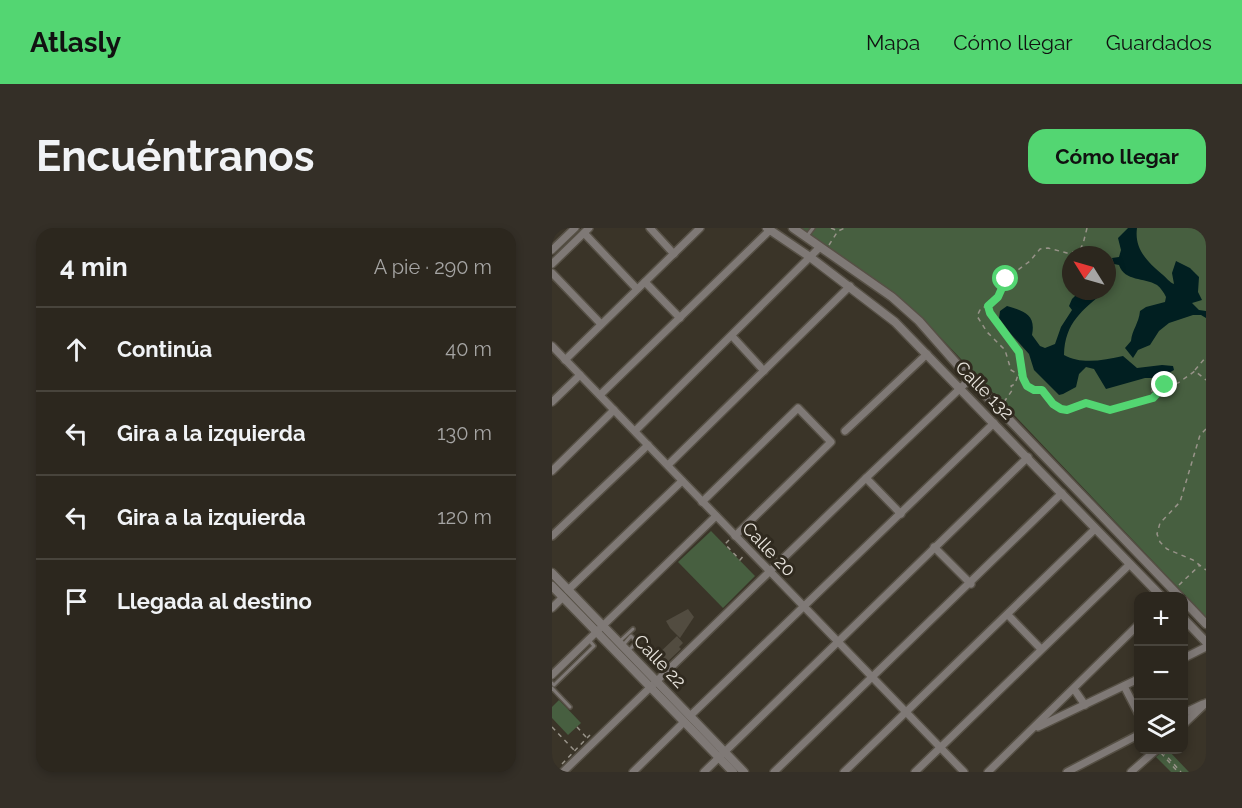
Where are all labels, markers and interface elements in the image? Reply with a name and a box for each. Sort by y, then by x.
text: Atlasly [30,26,121,59]
text: Mapa [866,30,920,55]
text: Cómo llegar [953,30,1073,55]
text: Guardados [1106,30,1212,55]
button: Cómo llegar [1028,129,1206,184]
text: Encuéntranos [36,132,315,181]
north arrow [1062,246,1116,300]
text: 4 min [60,252,128,282]
text: A pie · 290 m [374,255,492,279]
route start [992,265,1018,291]
icon: ahead [60,333,93,366]
text: Continúa [117,336,212,362]
text: 40 m [445,337,492,361]
street label: Calle 132 [951,356,1019,424]
route end [1151,371,1177,397]
icon: left [60,417,93,450]
text: Gira a la izquierda [117,420,306,446]
text: 130 m [437,421,492,445]
icon: left [60,501,93,534]
text: Gira a la izquierda [117,504,306,530]
text: 120 m [437,505,492,529]
street label: Calle 20 [738,517,800,581]
icon: arrive [60,585,93,618]
text: Llegada al destino [117,588,312,614]
map controls [1134,592,1188,754]
button: + [1134,592,1188,646]
street label: Calle 22 [630,630,690,692]
button: − [1134,646,1188,700]
button: layers [1134,700,1188,754]

